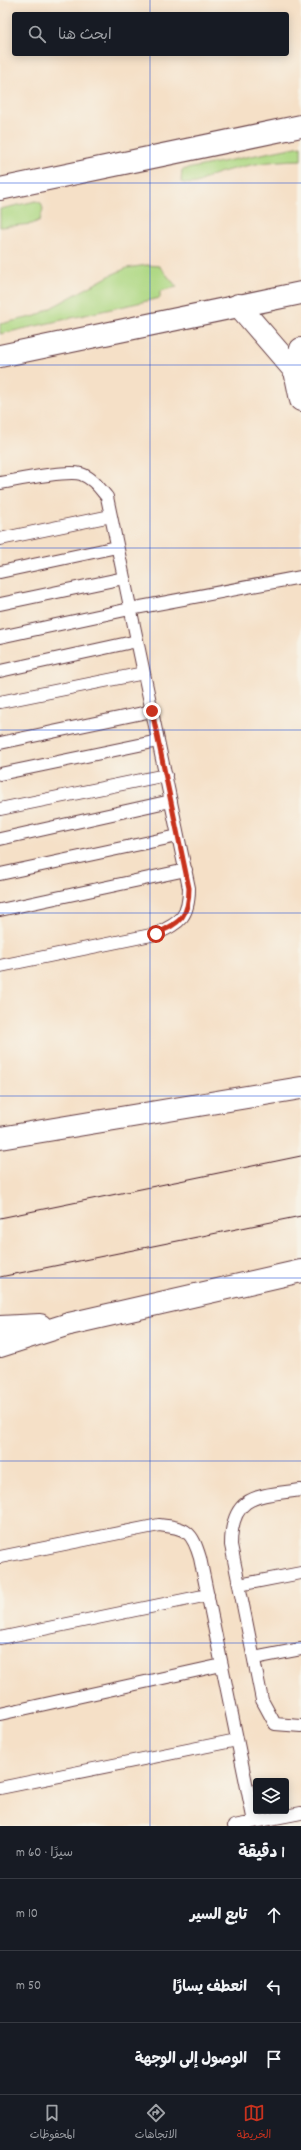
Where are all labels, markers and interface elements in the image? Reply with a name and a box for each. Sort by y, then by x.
search box [12,12,289,56]
icon: search [26,23,48,45]
text: ابحث هنا [58,25,112,47]
route end [143,702,161,720]
route start [147,925,165,943]
map controls [253,1778,289,1814]
button: layers [253,1778,289,1814]
text: 1 دقيقة [238,1842,285,1866]
text: سيرًا · 60 m [16,1844,73,1863]
icon: ahead [263,1904,285,1926]
text: 10 m [16,1905,38,1924]
text: تابع السير [190,1905,247,1927]
icon: left [263,1976,285,1998]
text: 50 m [16,1977,41,1996]
text: انعطف يسارًا [173,1977,247,1999]
icon: arrive [263,2048,285,2070]
text: الوصول إلى الوجهة [135,2049,247,2071]
tab: المحفوظات [30,2102,75,2144]
tab: الاتجاهات [135,2102,177,2144]
tab: الخريطة [237,2102,271,2144]

